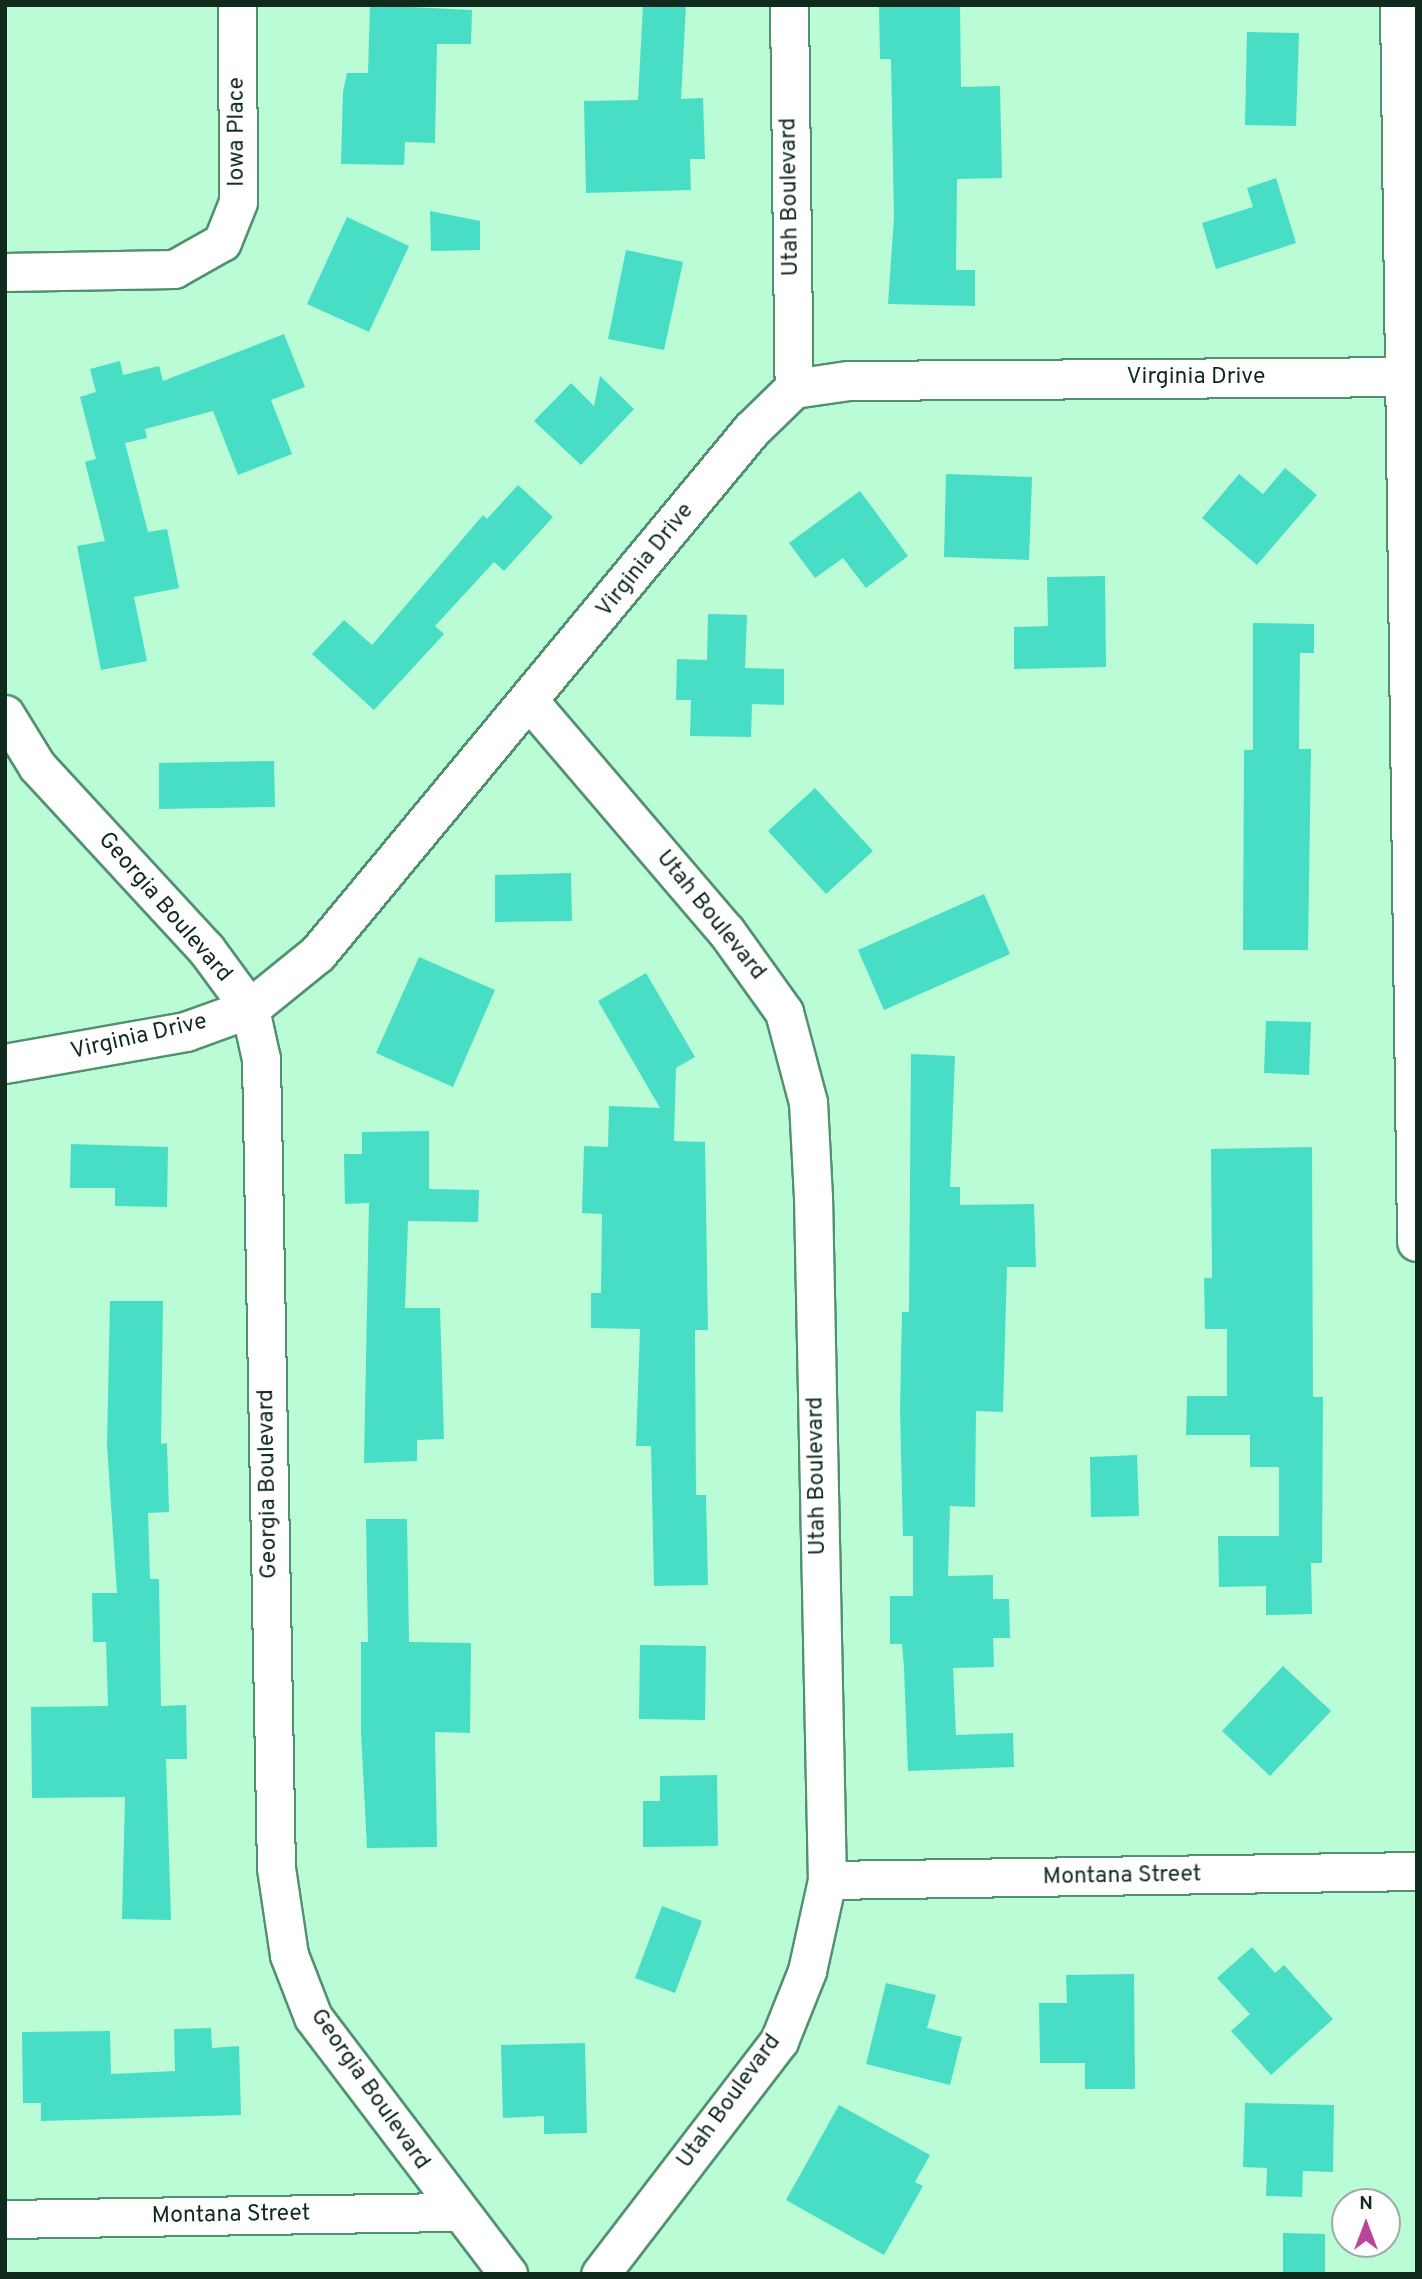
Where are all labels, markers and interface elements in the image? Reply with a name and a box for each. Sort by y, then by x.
street label: Iowa Place [224,77,252,187]
street label: Utah Boulevard [776,117,806,277]
street label: Virginia Drive [1127,364,1265,392]
street label: Virginia Drive [592,498,700,624]
street label: Georgia Boulevard [91,827,237,989]
street label: Utah Boulevard [649,846,771,986]
street label: Virginia Drive [68,1009,210,1067]
street label: Georgia Boulevard [254,1389,284,1579]
street label: Utah Boulevard [803,1396,833,1556]
street label: Montana Street [1042,1862,1202,1892]
street label: Georgia Boulevard [303,2004,435,2176]
street label: Utah Boulevard [672,2030,788,2174]
north arrow [1331,2188,1401,2258]
text: N [1359,2192,1373,2216]
street label: Montana Street [151,2201,311,2231]

